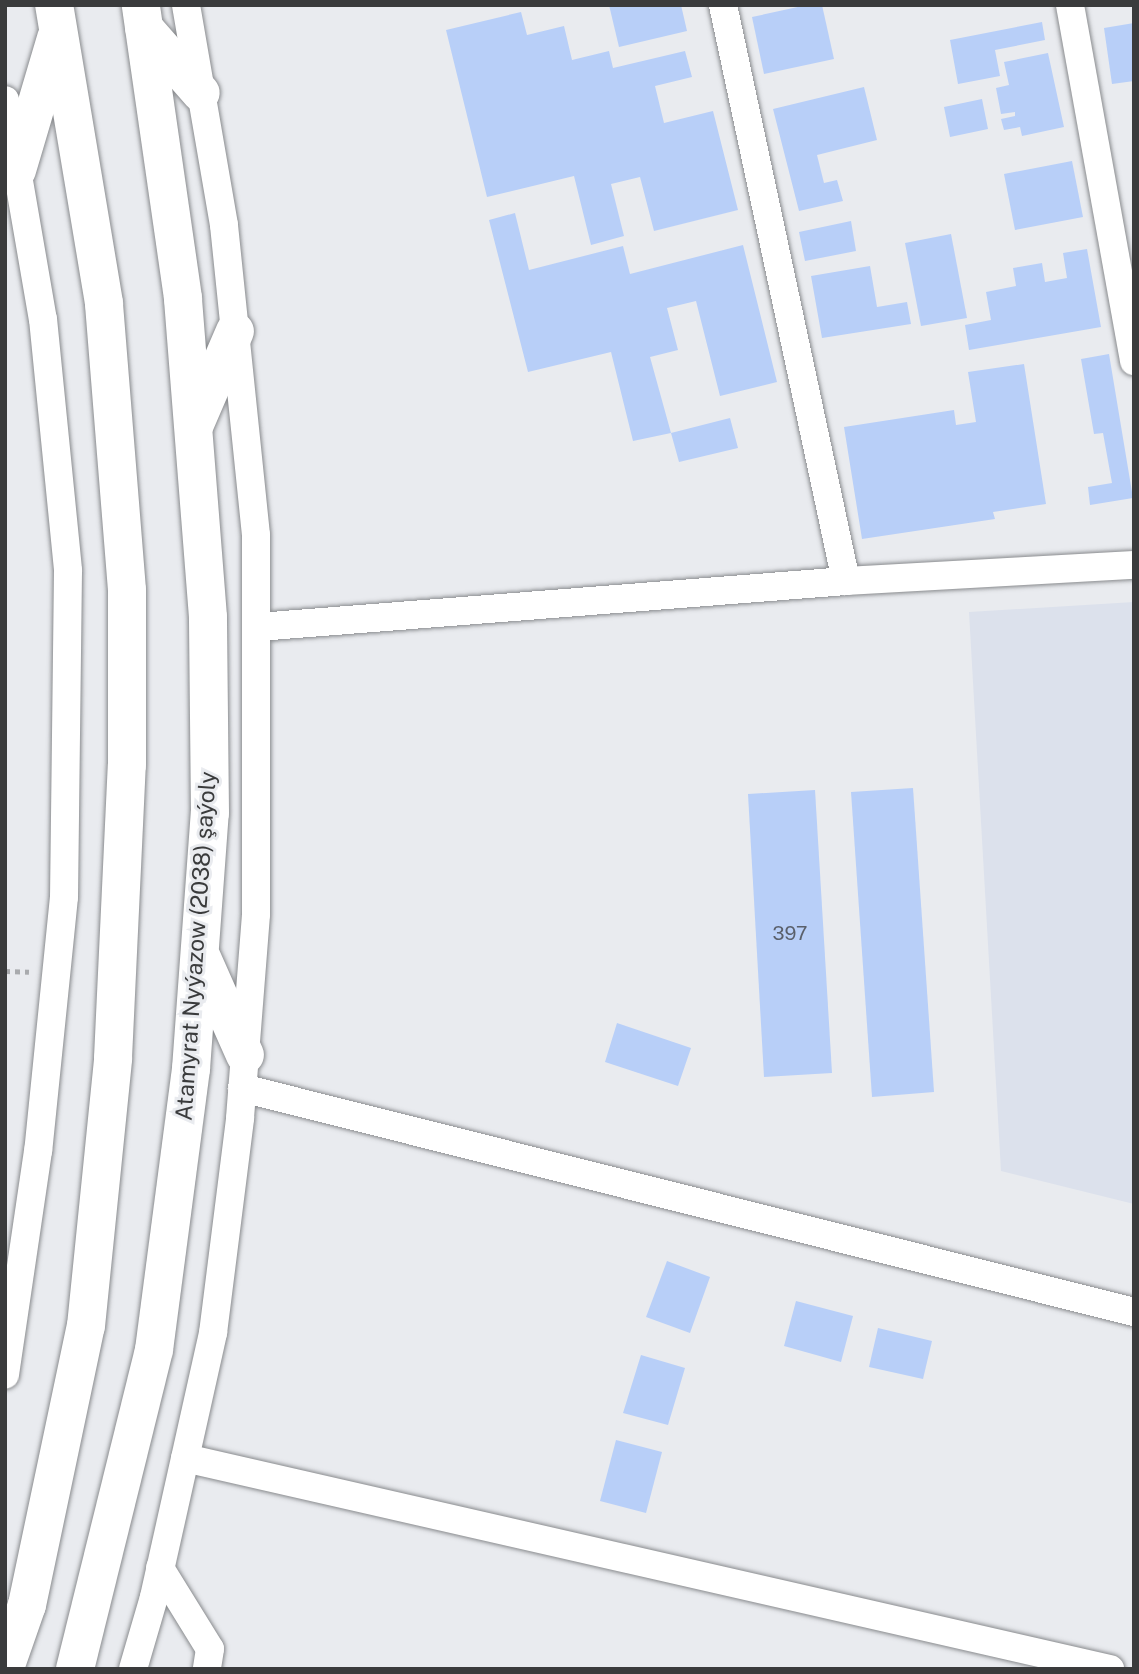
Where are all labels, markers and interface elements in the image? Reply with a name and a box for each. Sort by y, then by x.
street label: Atamyrat Nyýazow (2038) şaýoly [170,770,222,1122]
house number: 397 [773,923,807,945]

